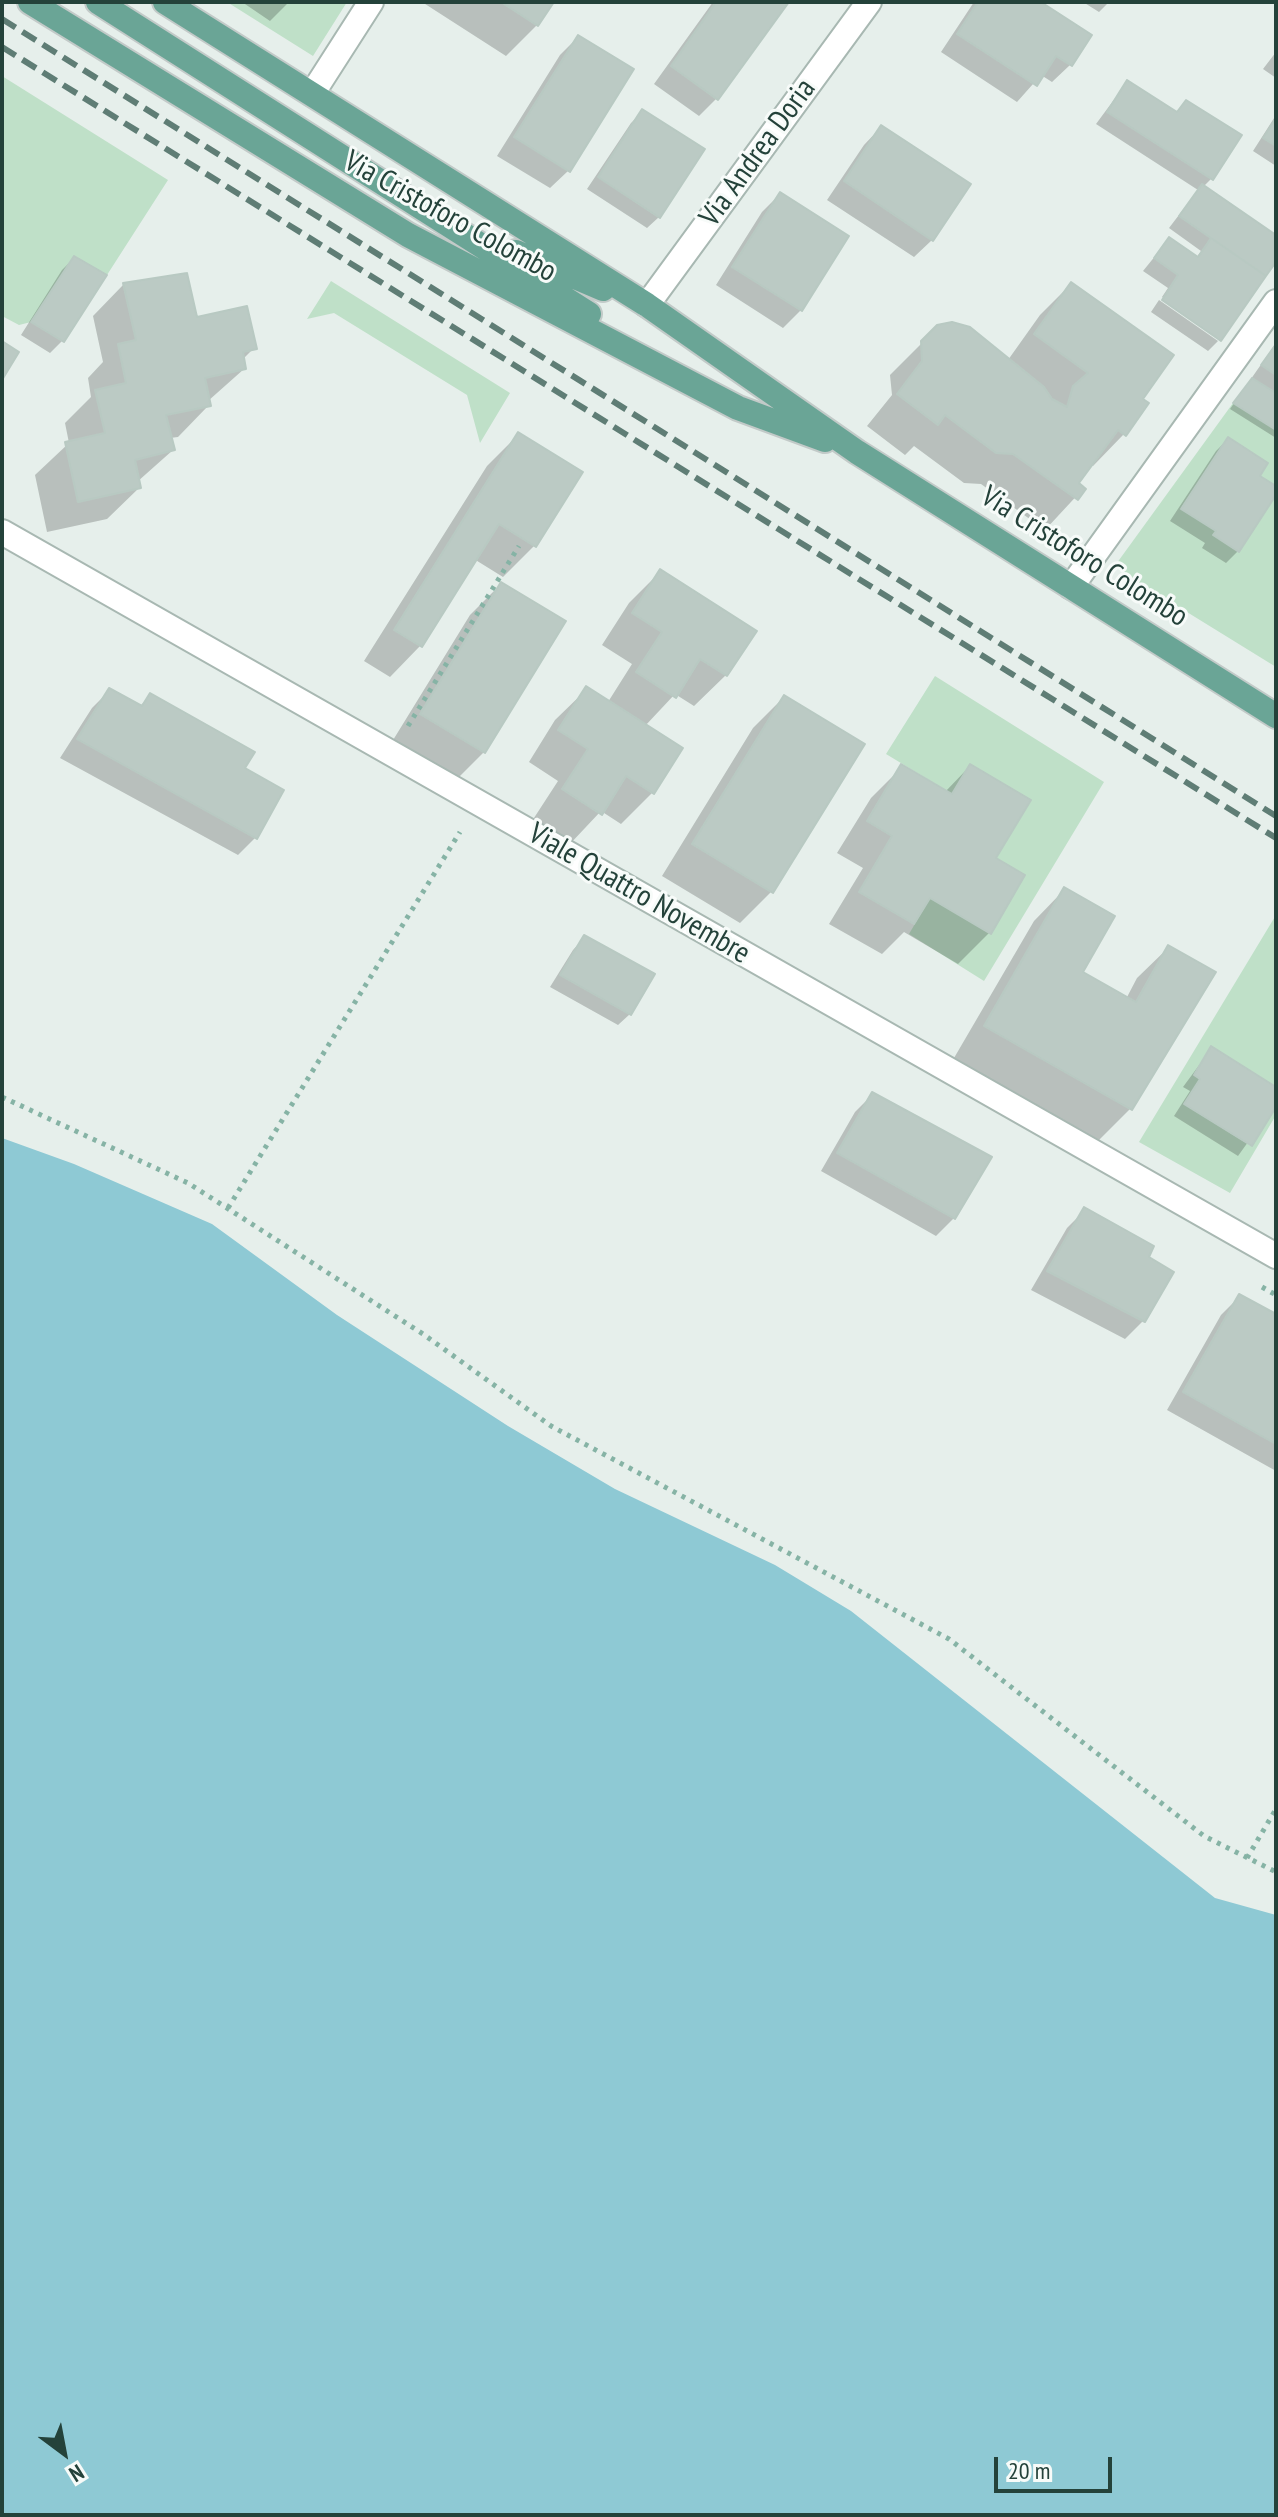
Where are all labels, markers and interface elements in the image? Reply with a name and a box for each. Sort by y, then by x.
street label: Via Andrea Doria [692,72,824,234]
street label: Via Cristoforo Colombo [338,144,562,290]
street label: Via Cristoforo Colombo [974,479,1194,635]
street label: Viale Quattro Novembre [522,816,756,972]
north arrow [24,2413,104,2493]
scale bar [998,2441,1116,2491]
text: 20 m [1008,2455,1050,2486]
text: N [64,2458,89,2488]

